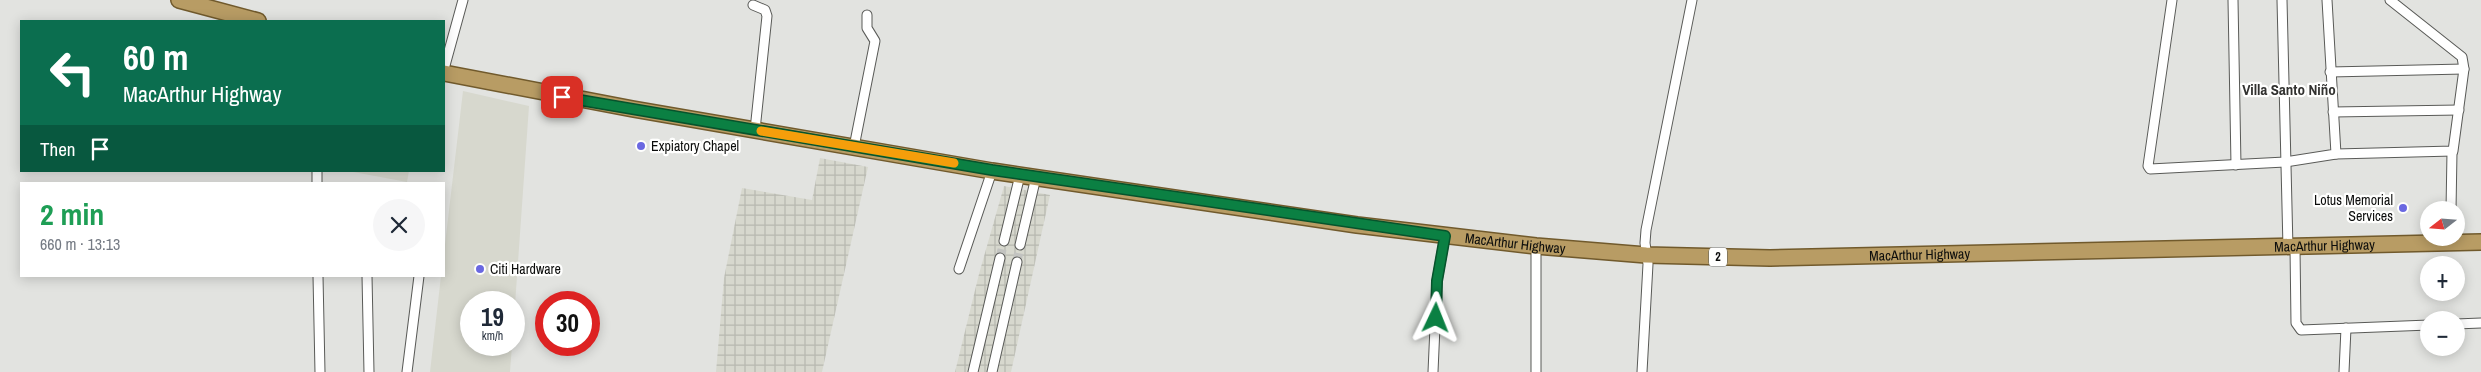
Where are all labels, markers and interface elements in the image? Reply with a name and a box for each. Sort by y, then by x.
text: 60 m [123,34,188,81]
icon: left [40,40,105,105]
pin [541,76,583,118]
text: MacArthur Highway [123,79,281,109]
district label: Villa Santo Niño [2242,79,2336,100]
icon: arrive [548,83,576,111]
icon: arrive [86,135,114,163]
text: Then [40,136,76,162]
place label: Expiatory Chapel [651,137,739,155]
marker: Expiatory Chapel [635,140,647,152]
place label: Lotus Memorial Services [2314,191,2393,225]
text: 2 min [40,194,104,234]
button: close [373,199,425,251]
north arrow [2420,201,2465,246]
map controls [2420,201,2465,356]
marker: Lotus Memorial Services [2397,202,2409,214]
street label: MacArthur Highway [1464,229,1566,257]
text: 660 m · 13:13 [40,233,120,255]
street label: MacArthur Highway [2274,235,2375,256]
street label: MacArthur Highway [1869,244,1971,265]
road number: 2 [1709,248,1727,266]
button: + [2420,256,2465,301]
place label: Citi Hardware [490,260,561,278]
marker: Citi Hardware [474,263,486,275]
speed limit sign: 30 [535,291,600,356]
position arrow [1409,291,1461,343]
text: 19 [481,300,504,334]
button: − [2420,311,2465,356]
text: km/h [482,328,503,344]

